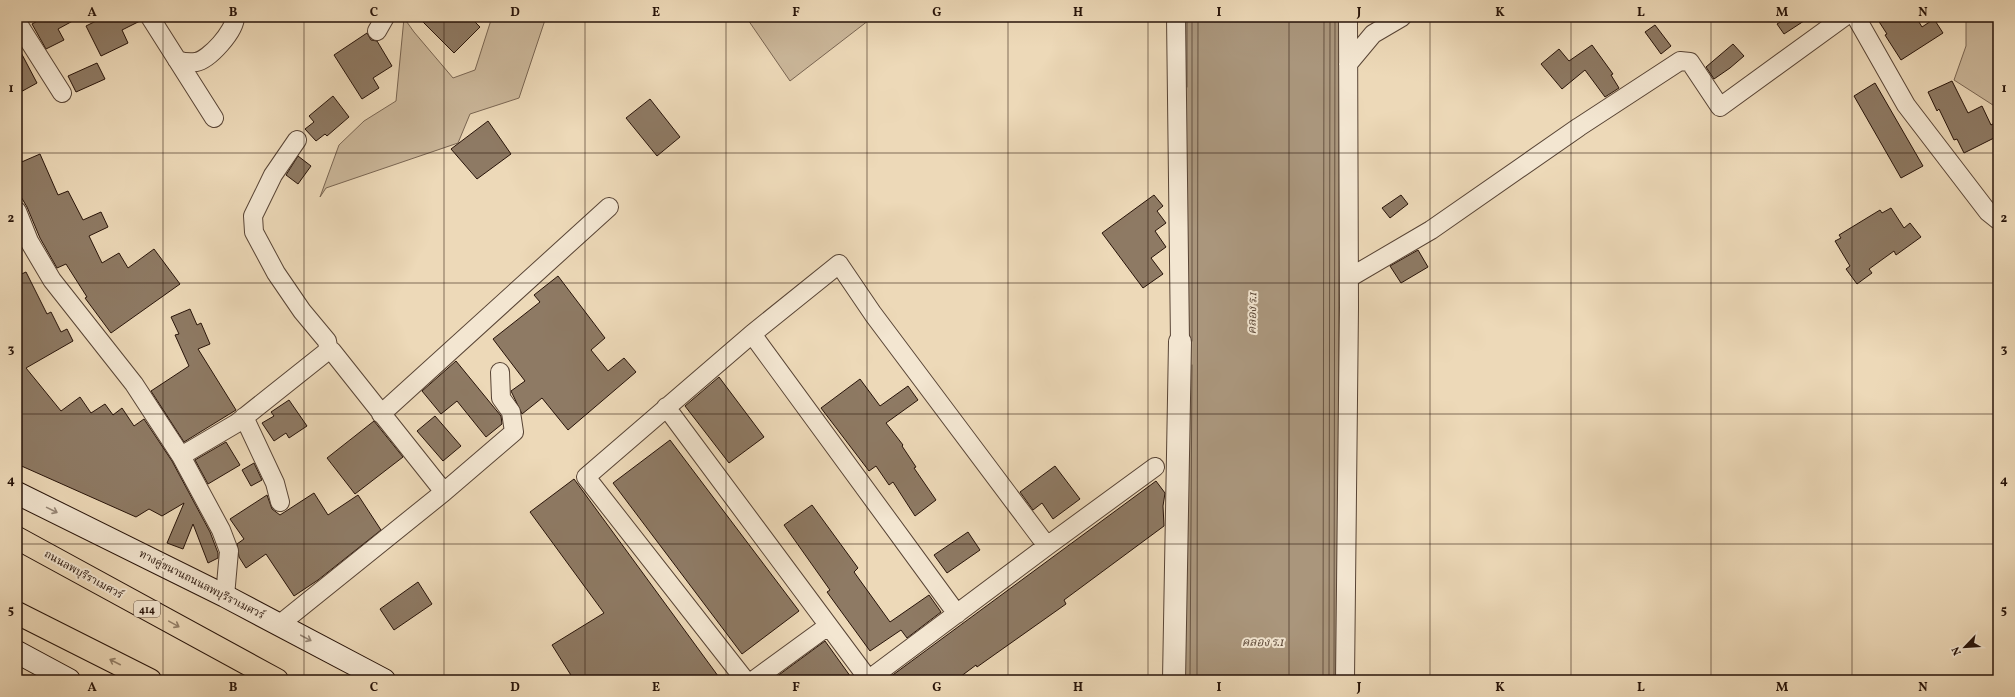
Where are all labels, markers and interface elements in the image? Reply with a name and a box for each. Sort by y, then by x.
text: A [87,4,97,22]
text: B [229,4,238,22]
text: C [370,4,378,22]
text: D [510,4,520,22]
text: E [652,4,660,22]
text: F [792,4,800,22]
text: G [932,4,942,22]
text: H [1073,4,1083,22]
text: I [1217,4,1222,22]
text: J [1356,4,1362,22]
text: K [1495,4,1505,22]
text: L [1637,4,1645,22]
text: M [1776,4,1789,22]
text: N [1918,4,1928,22]
text: 1 [8,80,14,98]
text: 1 [2001,80,2007,98]
text: 2 [8,210,15,228]
text: 2 [2001,210,2008,228]
water label: คลอง ร.1 [1245,291,1261,334]
text: 3 [8,341,15,359]
text: 3 [2001,341,2008,359]
text: 4 [7,472,15,490]
text: 4 [2000,472,2008,490]
one-way arrow [46,507,58,514]
street label: ถนนลพบุรีราเมศวร์ [41,547,126,604]
street label: ทางคู่ขนานถนนลพบุรีราเมศวร์ [136,547,267,624]
road number: 414 [134,601,160,617]
text: 5 [8,602,14,620]
text: 5 [2001,602,2007,620]
one-way arrow [168,620,180,628]
north arrow [1945,627,1985,667]
one-way arrow [299,634,311,642]
water label: คลอง ร.1 [1242,635,1285,651]
text: N [1949,644,1966,657]
one-way arrow [109,658,121,666]
text: A [87,679,97,697]
text: B [229,679,238,697]
text: C [370,679,378,697]
text: D [510,679,520,697]
text: E [652,679,660,697]
text: F [792,679,800,697]
text: G [932,679,942,697]
text: H [1073,679,1083,697]
text: I [1217,679,1222,697]
text: J [1356,679,1362,697]
text: K [1495,679,1505,697]
text: L [1637,679,1645,697]
text: M [1776,679,1789,697]
text: N [1918,679,1928,697]

